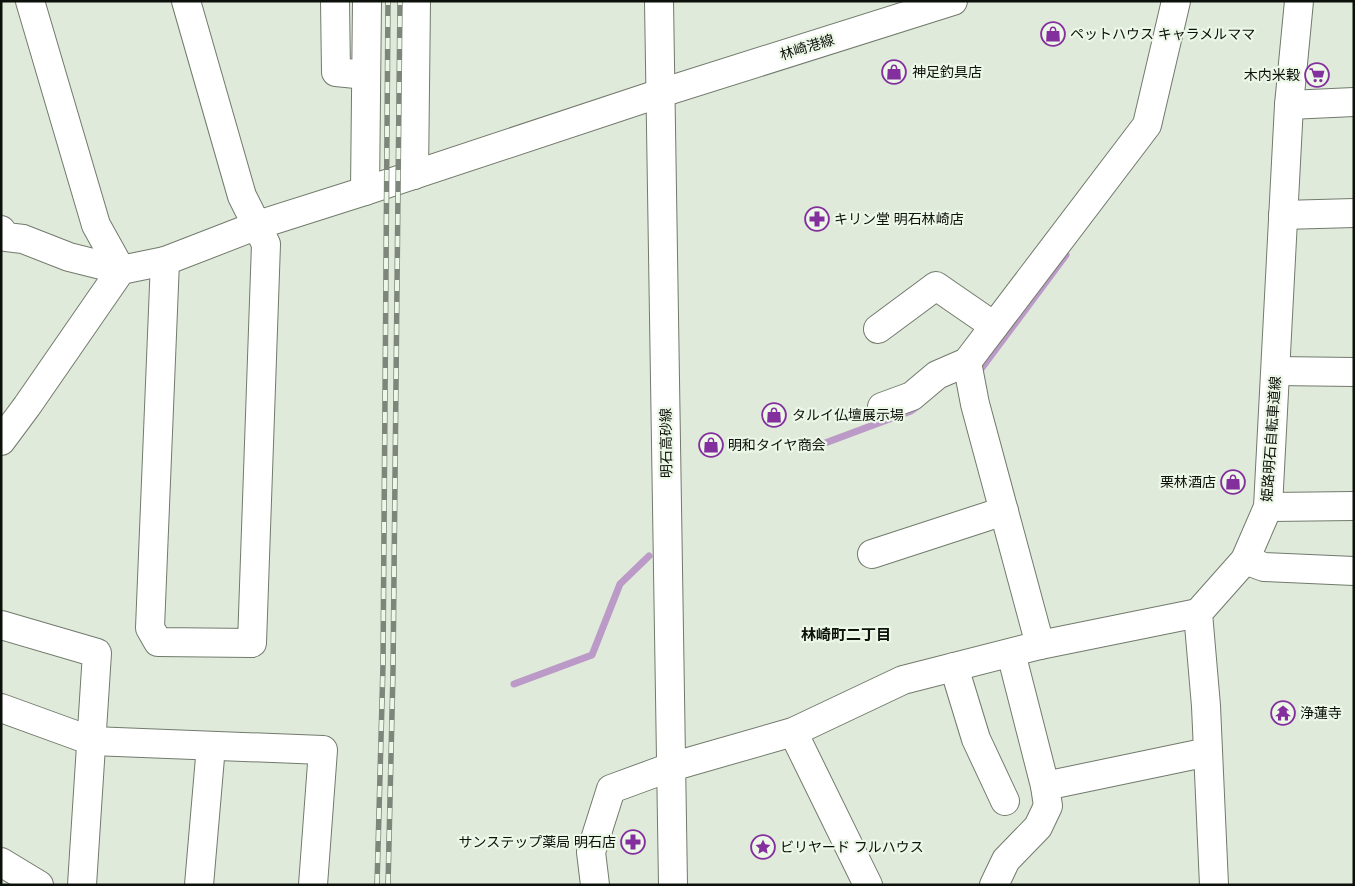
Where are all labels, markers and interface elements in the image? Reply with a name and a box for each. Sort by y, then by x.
shop icon: ペットハウス キャラメルママ [1040,21,1066,47]
place label: ペットハウス キャラメルママ [1070,25,1255,43]
street label: 林崎港線 [778,30,836,64]
shop icon: 神足釣具店 [881,59,907,85]
supermarket icon: 木内米穀 [1304,62,1330,88]
place label: 神足釣具店 [912,63,982,81]
place label: 木内米穀 [1244,66,1300,84]
pharmacy icon: キリン堂 明石林崎店 [804,206,830,232]
place label: キリン堂 明石林崎店 [834,210,964,228]
street label: 姫路明石自転車道線 [1258,376,1284,502]
shop icon: タルイ仏壇展示場 [761,402,787,428]
place label: タルイ仏壇展示場 [792,406,904,424]
street label: 明石高砂線 [656,408,676,478]
shop icon: 明和タイヤ商会 [698,432,724,458]
place label: 明和タイヤ商会 [728,436,826,454]
shop icon: 栗林酒店 [1220,469,1246,495]
place label: 栗林酒店 [1160,473,1216,491]
district label: 林崎町二丁目 [801,625,891,645]
temple icon: 浄蓮寺 [1270,700,1296,726]
place label: 浄蓮寺 [1300,704,1342,722]
pharmacy icon: サンステップ薬局 明石店 [620,829,646,855]
place label: サンステップ薬局 明石店 [459,833,616,851]
place icon: ビリヤード フルハウス [750,834,776,860]
place label: ビリヤード フルハウス [780,838,924,856]

